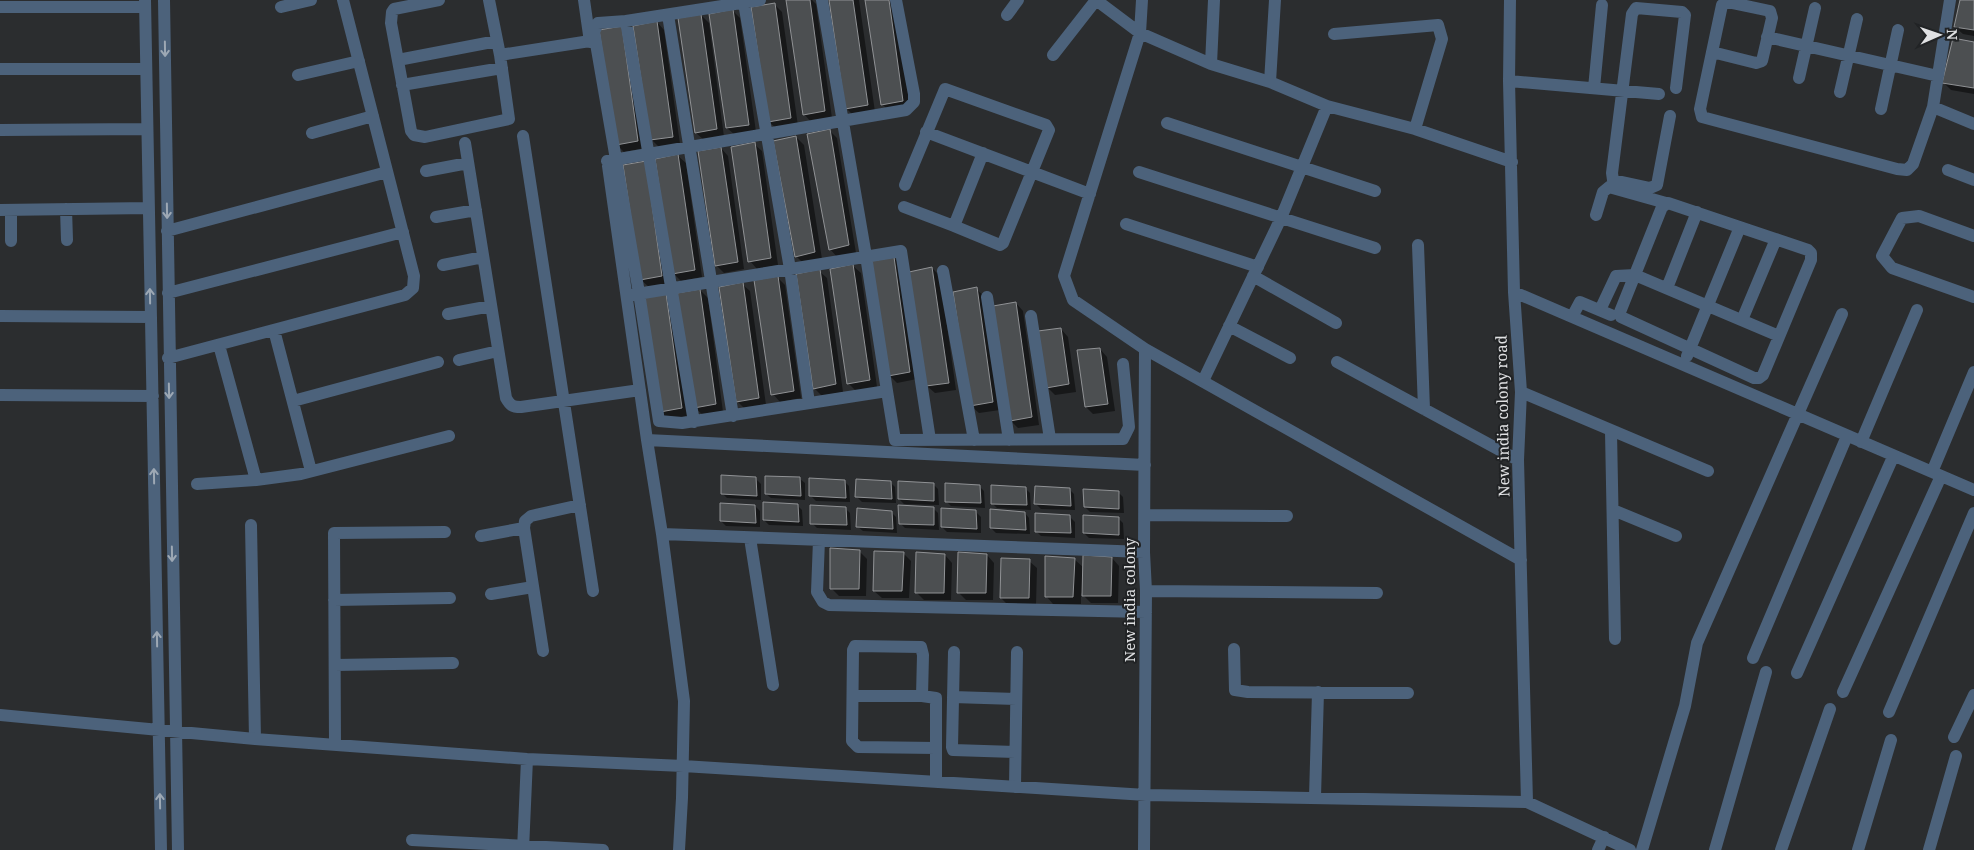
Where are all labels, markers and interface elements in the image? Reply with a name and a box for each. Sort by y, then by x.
north arrow [1914,10,1964,60]
text: N [1943,29,1962,40]
one-way arrow [160,40,169,56]
one-way arrow [162,203,171,219]
one-way arrow [146,289,155,305]
street label: New india colony road [1491,335,1513,497]
one-way arrow [164,382,174,399]
one-way arrow [149,469,159,485]
street label: New india colony [1119,537,1139,662]
one-way arrow [167,545,177,561]
one-way arrow [152,631,162,648]
one-way arrow [155,794,165,810]

